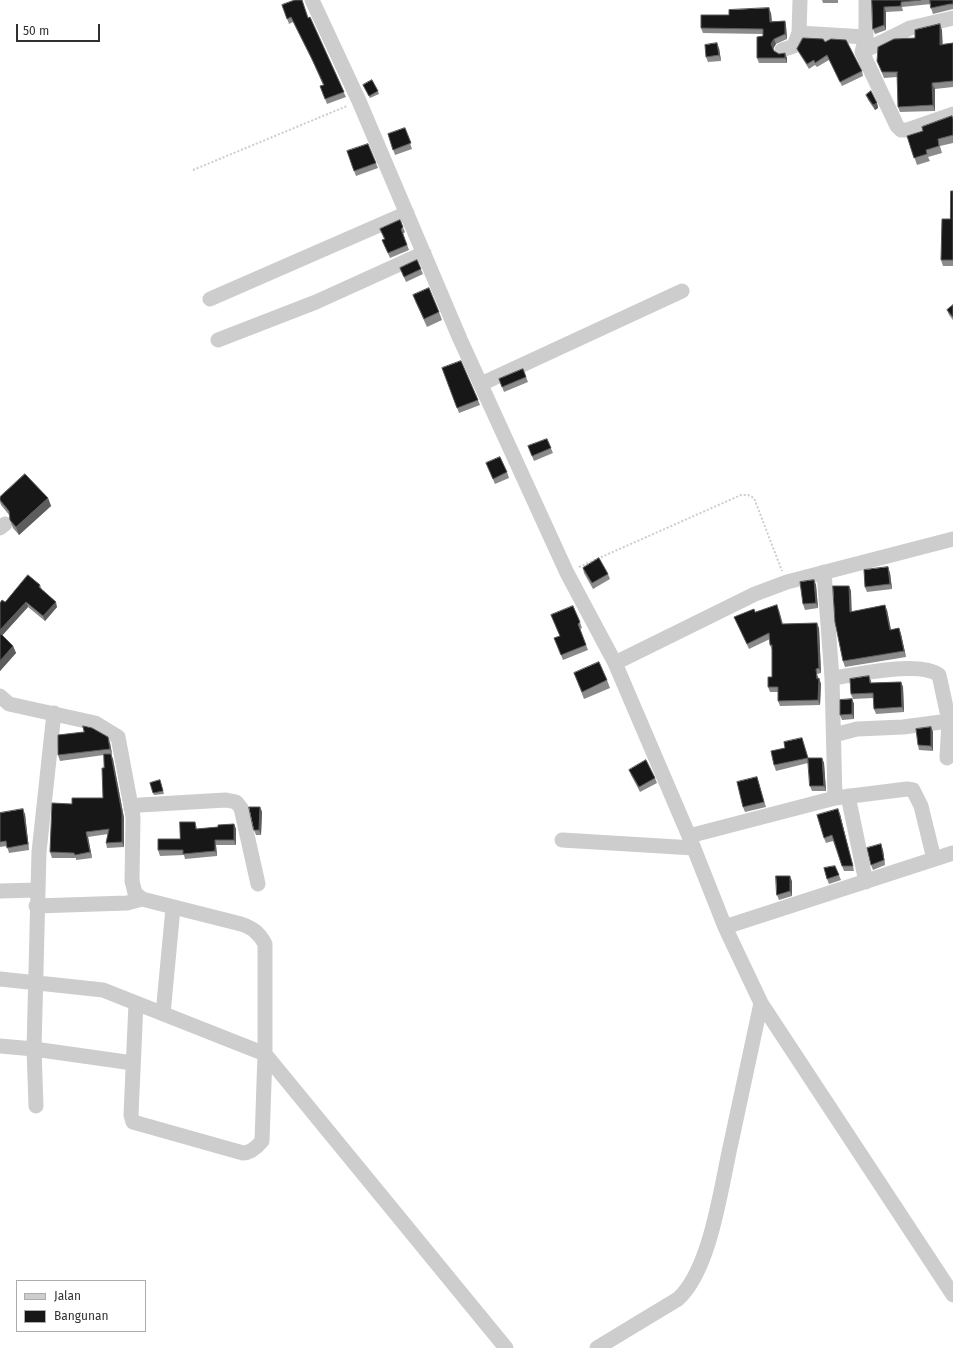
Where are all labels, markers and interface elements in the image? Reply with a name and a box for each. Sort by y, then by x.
scale bar [18,16,102,42]
text: 50 m [23,24,49,38]
legend [16,1280,146,1332]
text: Jalan [54,1289,81,1303]
text: Bangunan [54,1309,109,1323]

